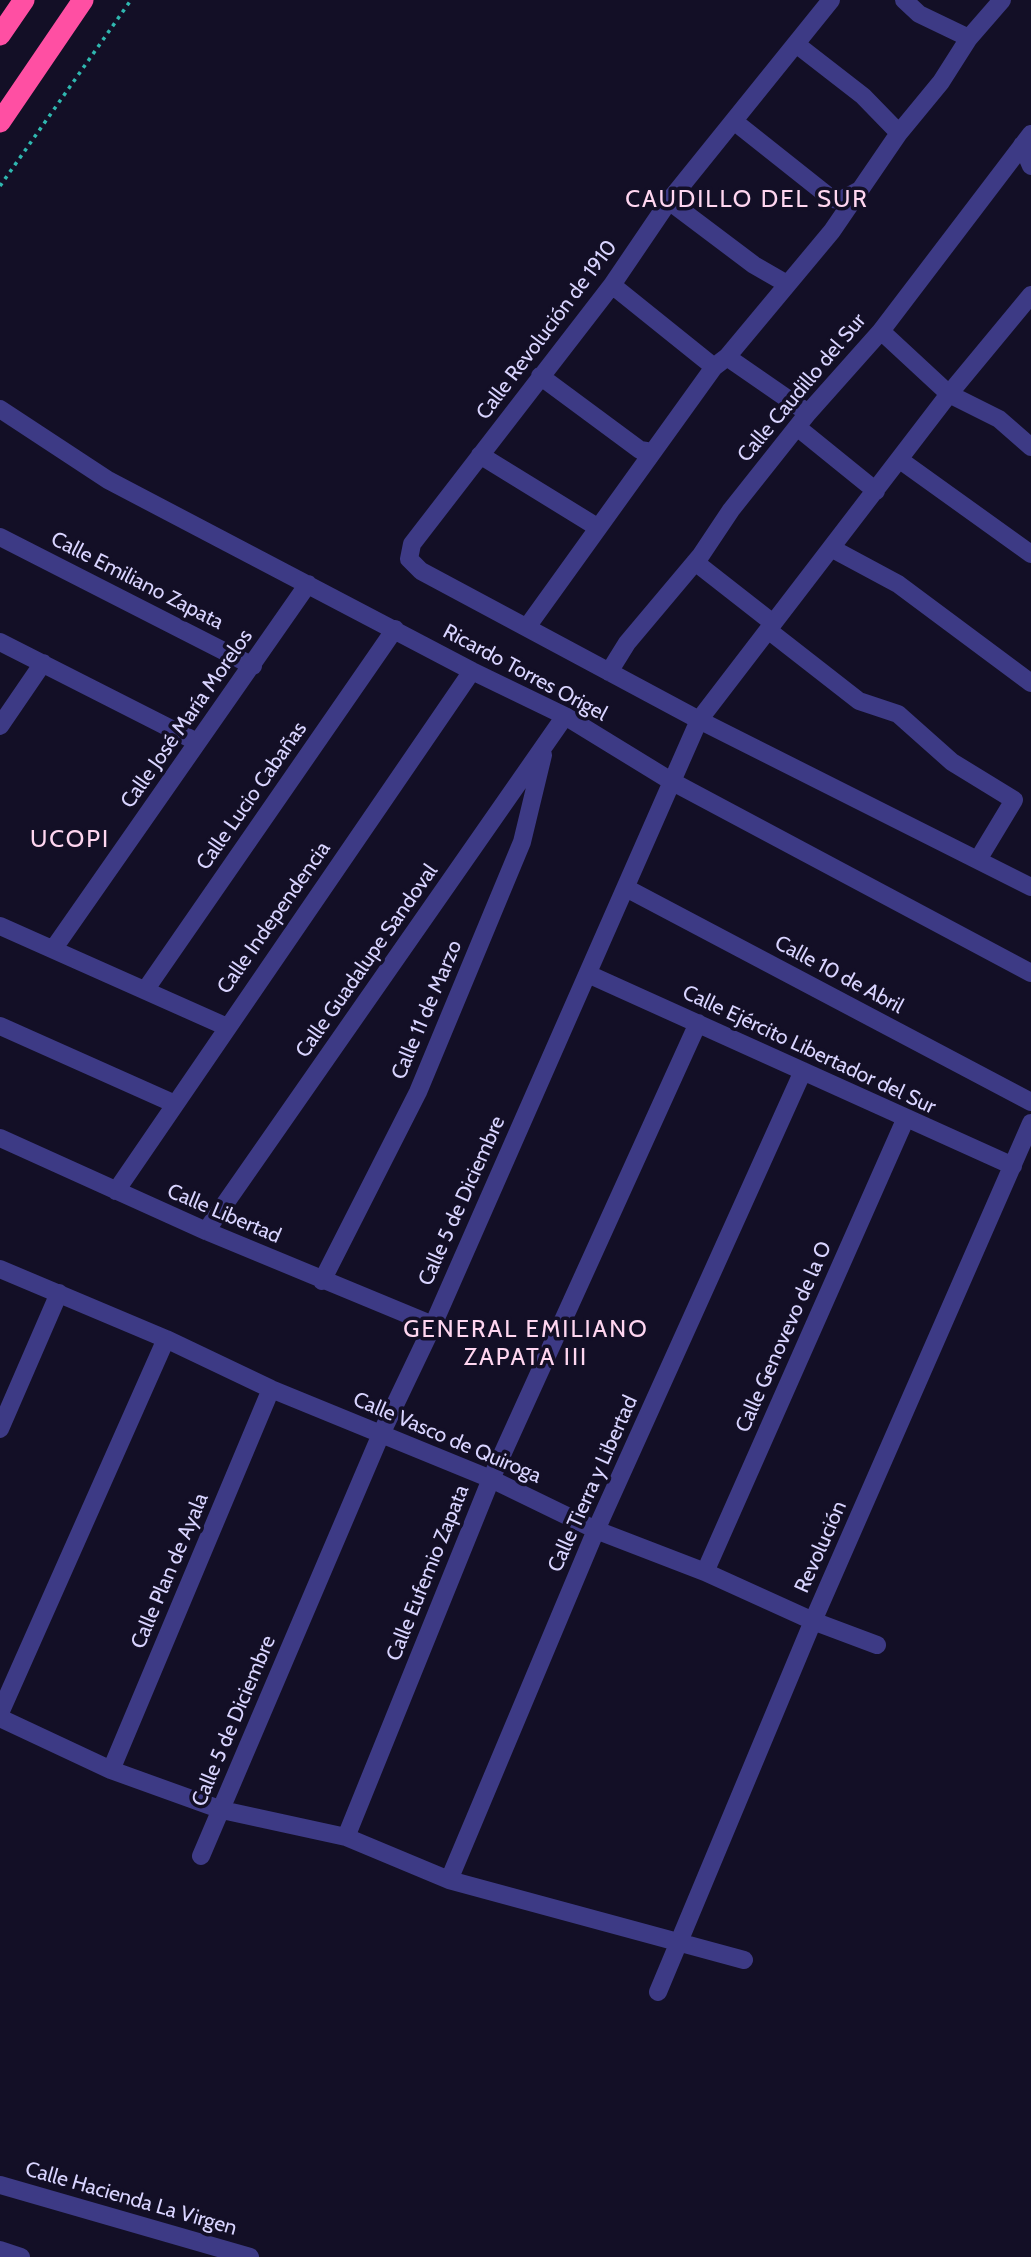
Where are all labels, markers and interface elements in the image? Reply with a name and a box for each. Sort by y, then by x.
district label: CAUDILLO DEL SUR [627,186,867,214]
street label: Calle Revolución de 1910 [471,235,623,425]
street label: Calle Caudillo del Sur [732,309,872,467]
street label: Calle Emiliano Zapata [47,527,227,635]
street label: Ricardo Torres Origel [439,619,611,727]
street label: Calle José María Morelos [116,625,258,813]
street label: Calle Lucio Cabañas [191,717,313,875]
district label: UCOPI [31,826,109,854]
street label: Calle Independencia [212,837,336,999]
street label: Calle Guadalupe Sandoval [291,859,443,1063]
street label: Calle 10 de Abril [770,930,908,1020]
street label: Calle 11 de Marzo [386,937,468,1083]
street label: Calle Ejército Libertador del Sur [678,980,940,1120]
street label: Calle 5 de Diciembre [413,1112,511,1290]
street label: Calle Libertad [163,1179,285,1249]
street label: Calle Genovevo de la O [731,1238,837,1436]
district label: GENERAL EMILIANO ZAPATA III [405,1316,647,1372]
street label: Calle Vasco de Quiroga [349,1387,545,1489]
street label: Calle Tierra y Libertad [543,1392,643,1576]
street label: Calle Eufemio Zapata [381,1481,475,1665]
street label: Calle Plan de Ayala [126,1489,214,1653]
street label: Revolución [790,1497,852,1597]
street label: Calle 5 de Diciembre [187,1632,281,1810]
street label: Calle Hacienda La Virgen [22,2157,240,2241]

